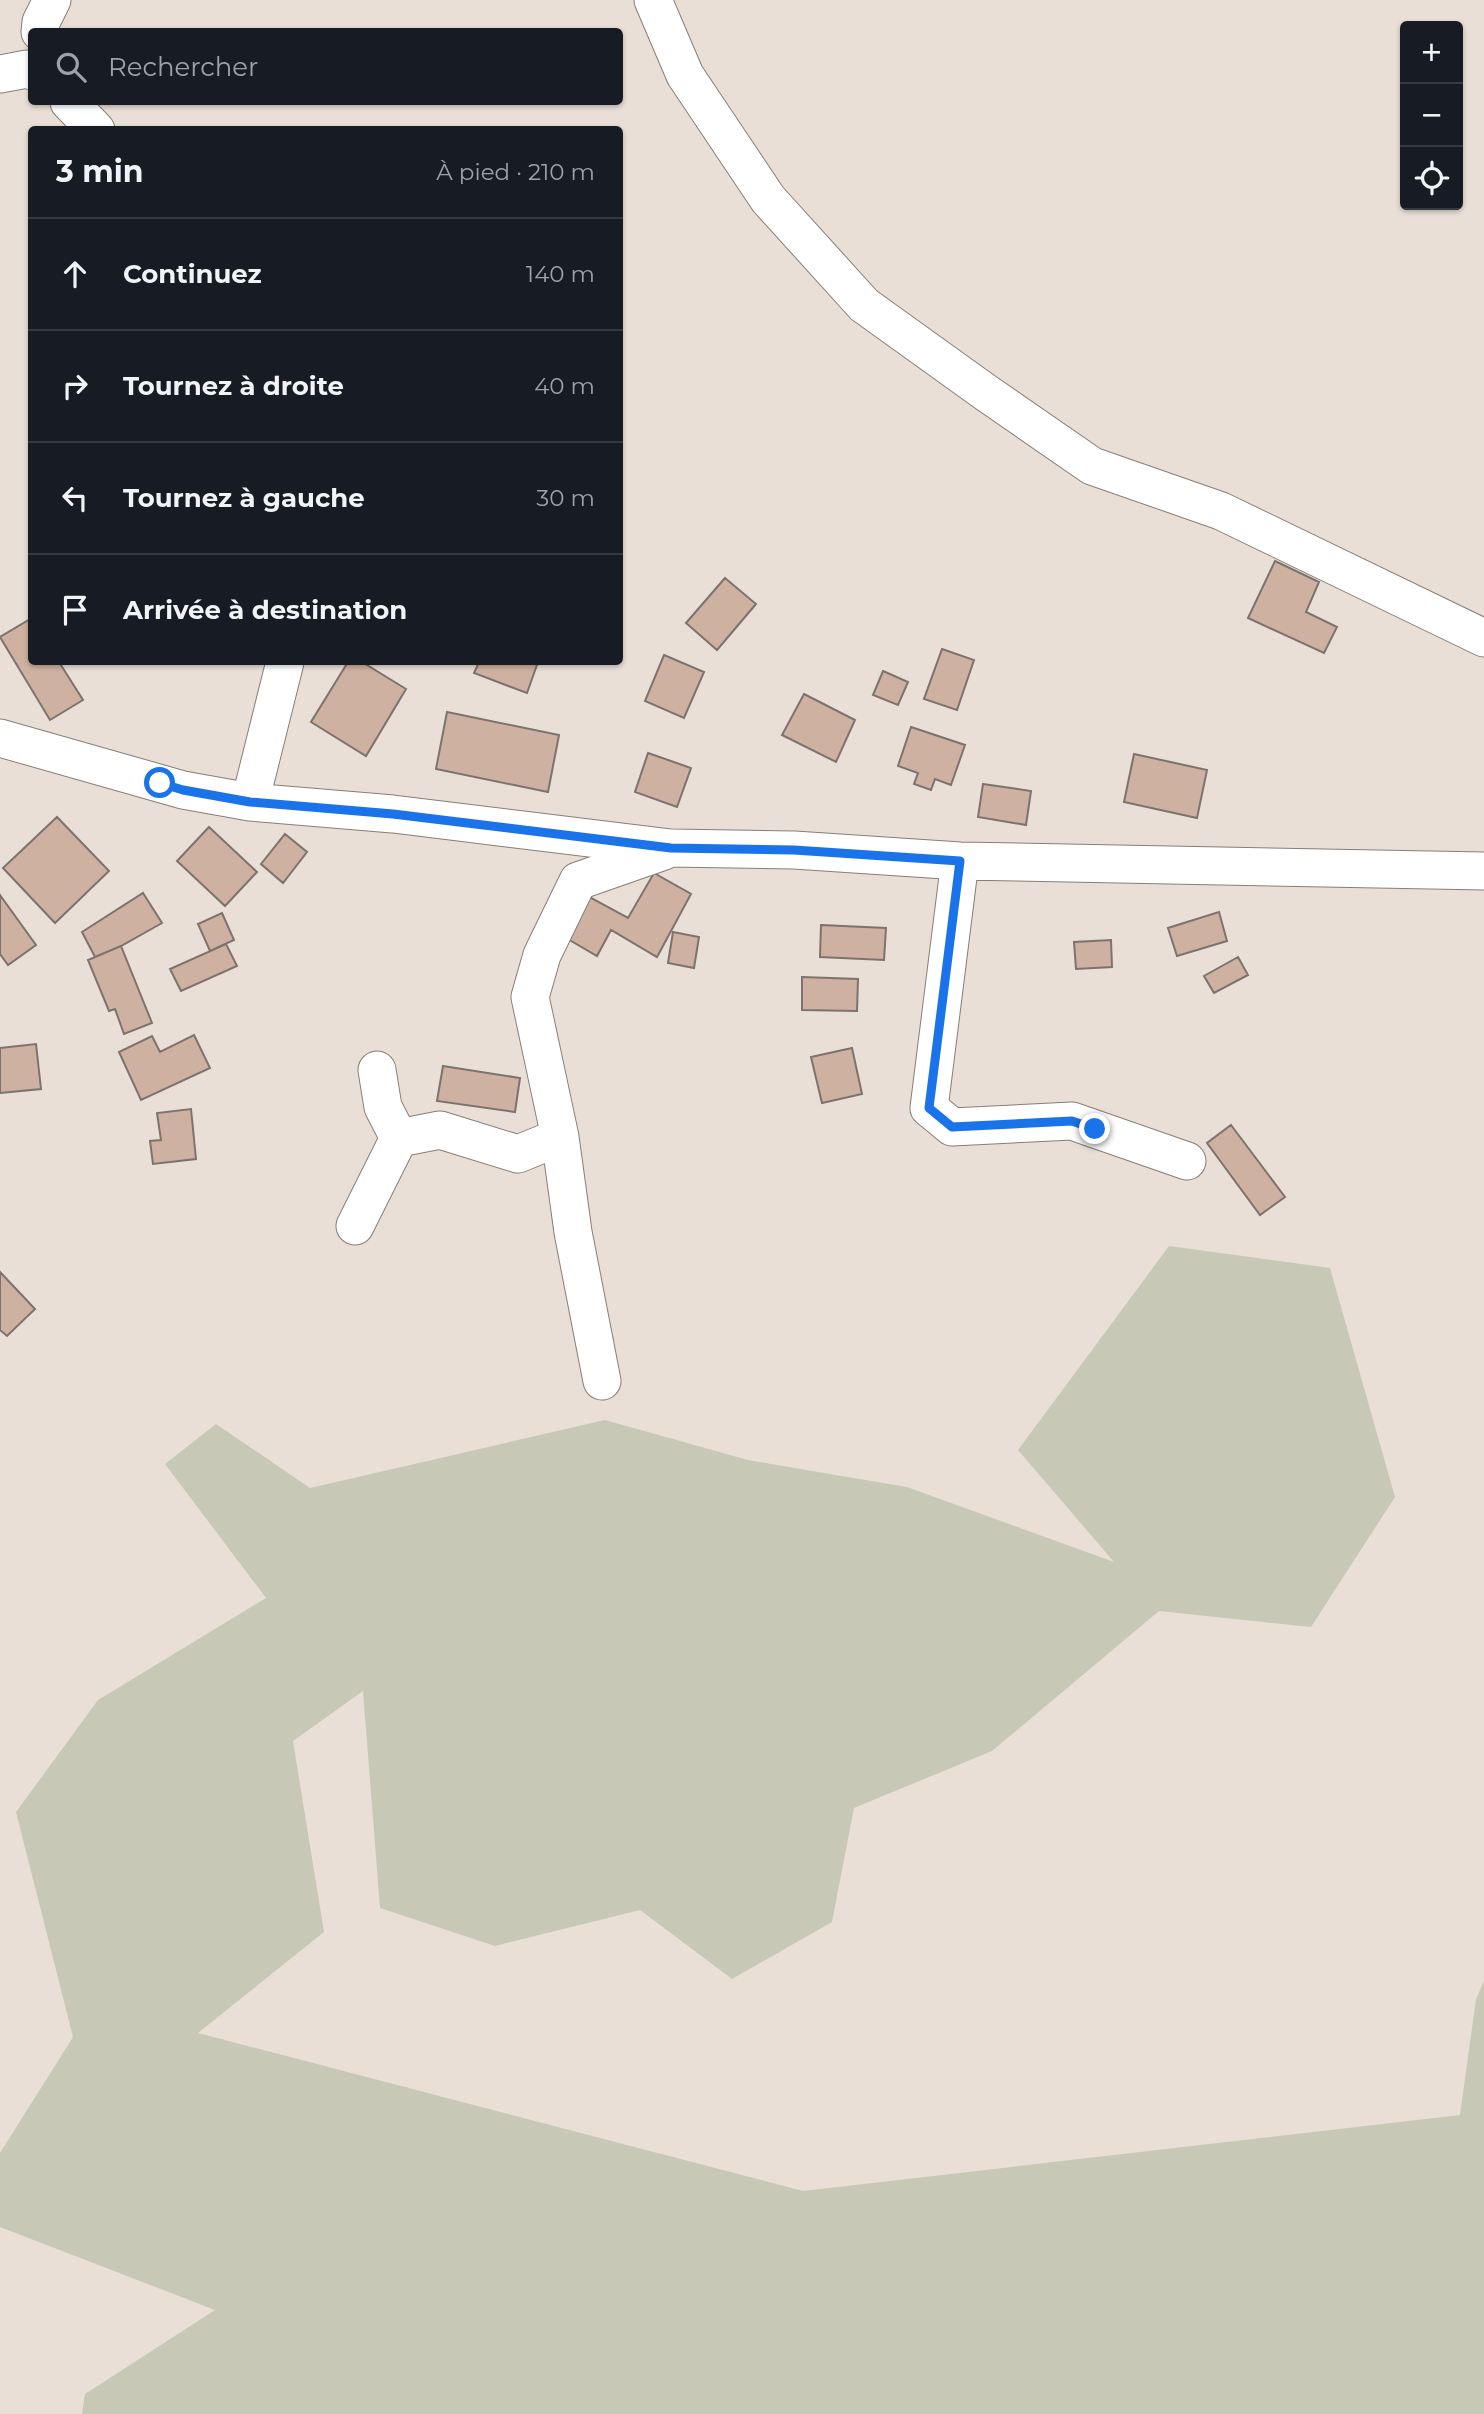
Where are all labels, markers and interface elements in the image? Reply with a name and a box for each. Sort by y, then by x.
map controls [1400,21,1463,210]
button: + [1400,21,1463,84]
search box [28,28,623,105]
icon: search [52,48,90,86]
text: Rechercher [108,51,258,83]
button: − [1400,84,1463,147]
button: locate [1400,147,1463,210]
text: 3 min [56,153,143,190]
text: À pied · 210 m [436,158,595,186]
icon: ahead [56,255,94,293]
text: Continuez [123,258,262,290]
text: 140 m [526,260,595,288]
icon: right [56,367,94,405]
text: Tournez à droite [123,370,344,402]
text: 40 m [534,372,595,400]
icon: left [56,479,94,517]
text: Tournez à gauche [123,482,365,514]
text: 30 m [536,484,595,512]
icon: arrive [56,591,94,629]
text: Arrivée à destination [123,594,407,626]
route start [144,767,175,798]
route end [1079,1113,1110,1144]

